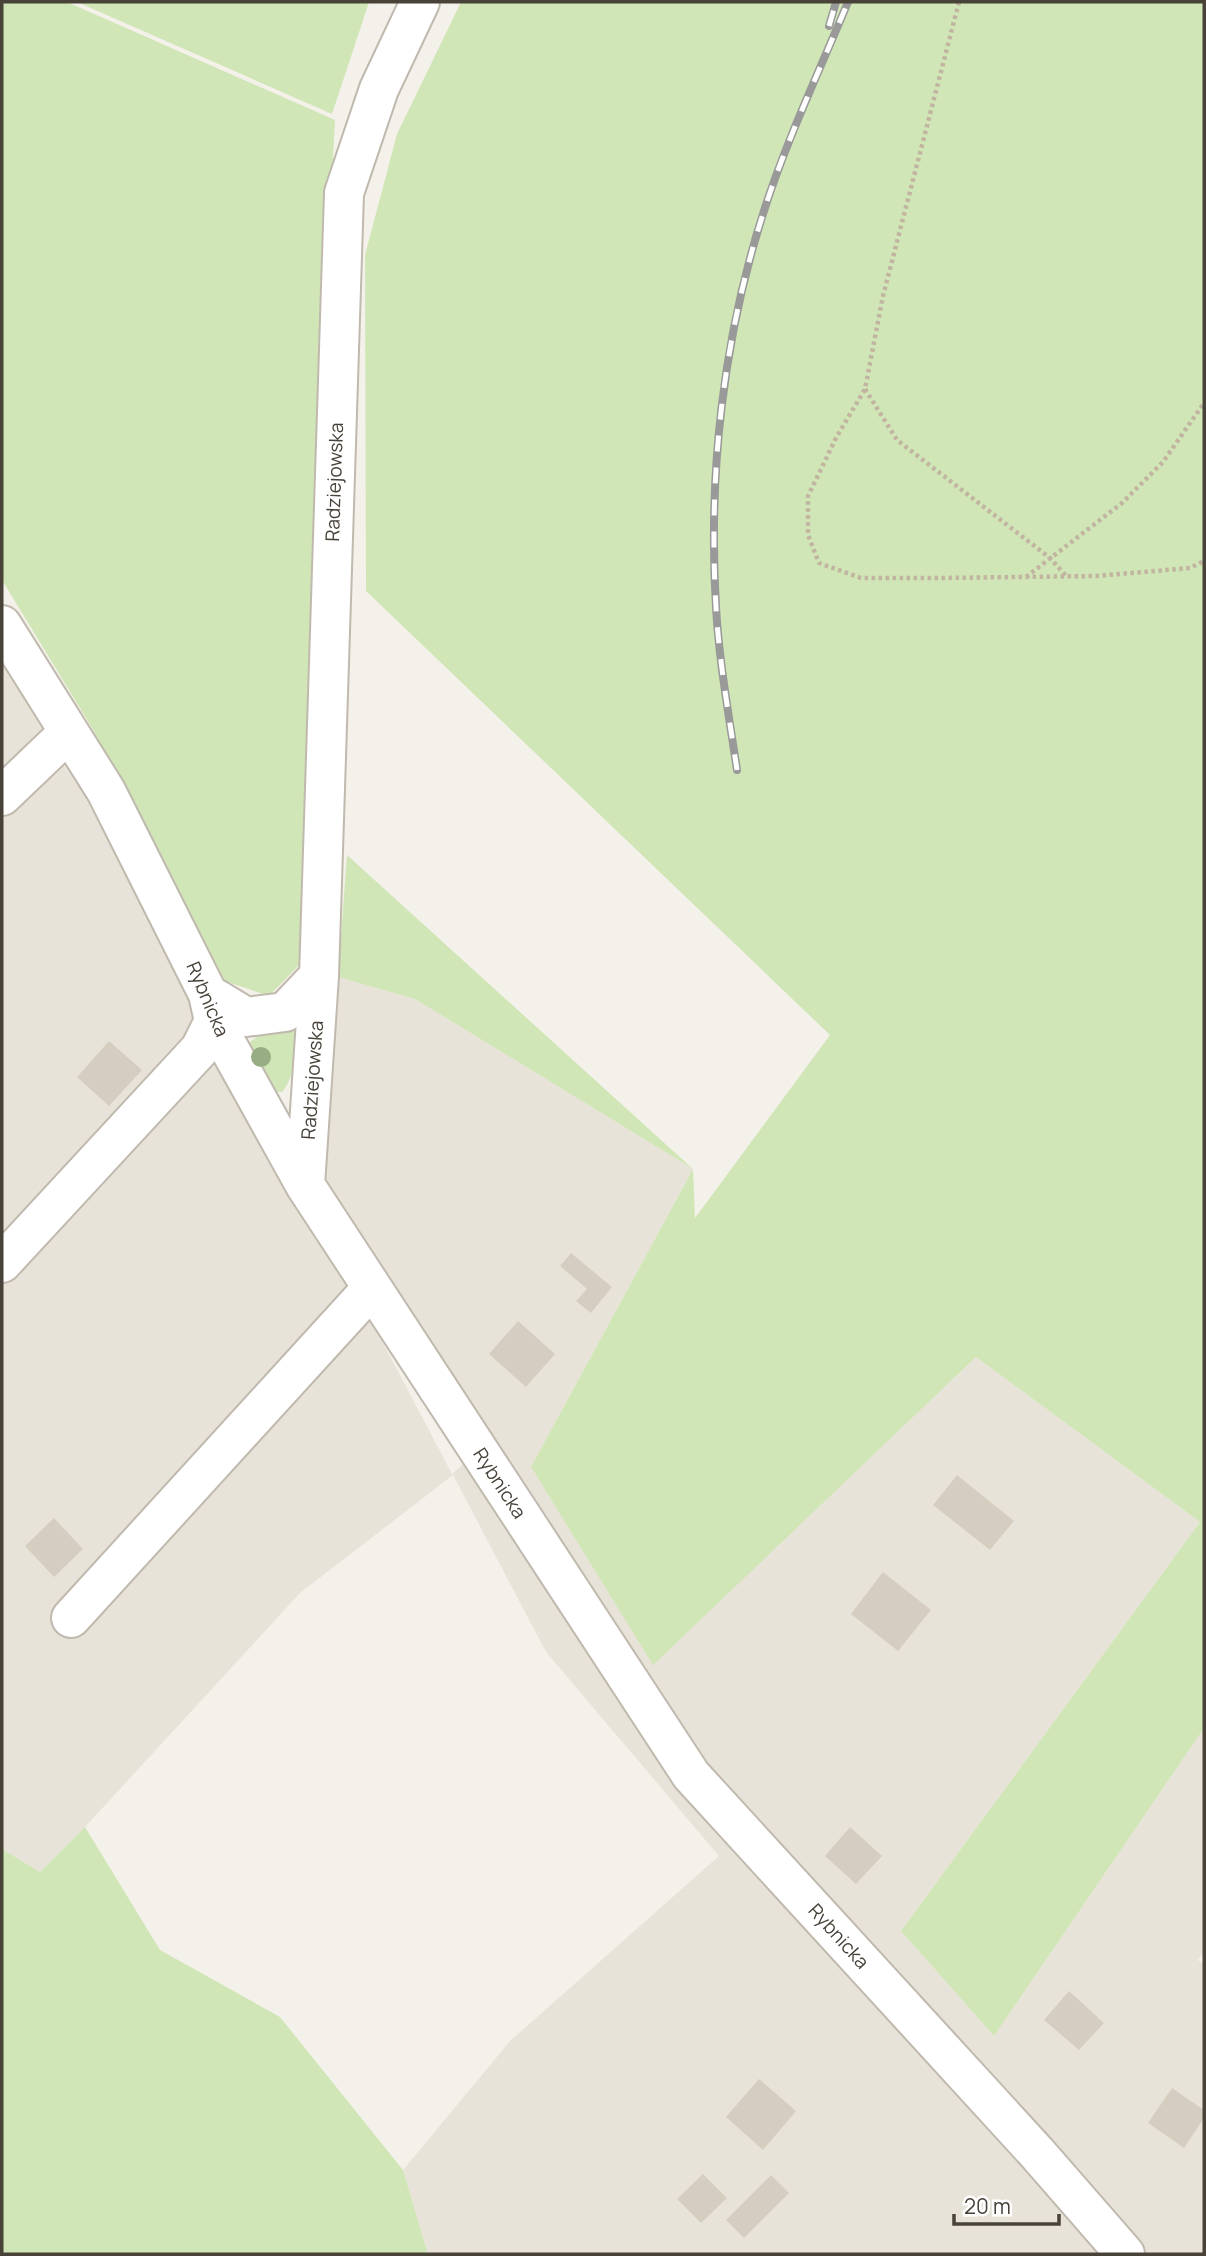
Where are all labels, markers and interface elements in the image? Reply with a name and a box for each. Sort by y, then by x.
street label: Radziejowska [319,422,349,542]
street label: Rybnicka [181,957,235,1041]
street label: Radziejowska [295,1020,329,1140]
street label: Rybnicka [467,1443,533,1523]
street label: Rybnicka [803,1898,875,1974]
scale bar [954,2182,1059,2226]
text: 20 m [964,2192,1011,2220]

